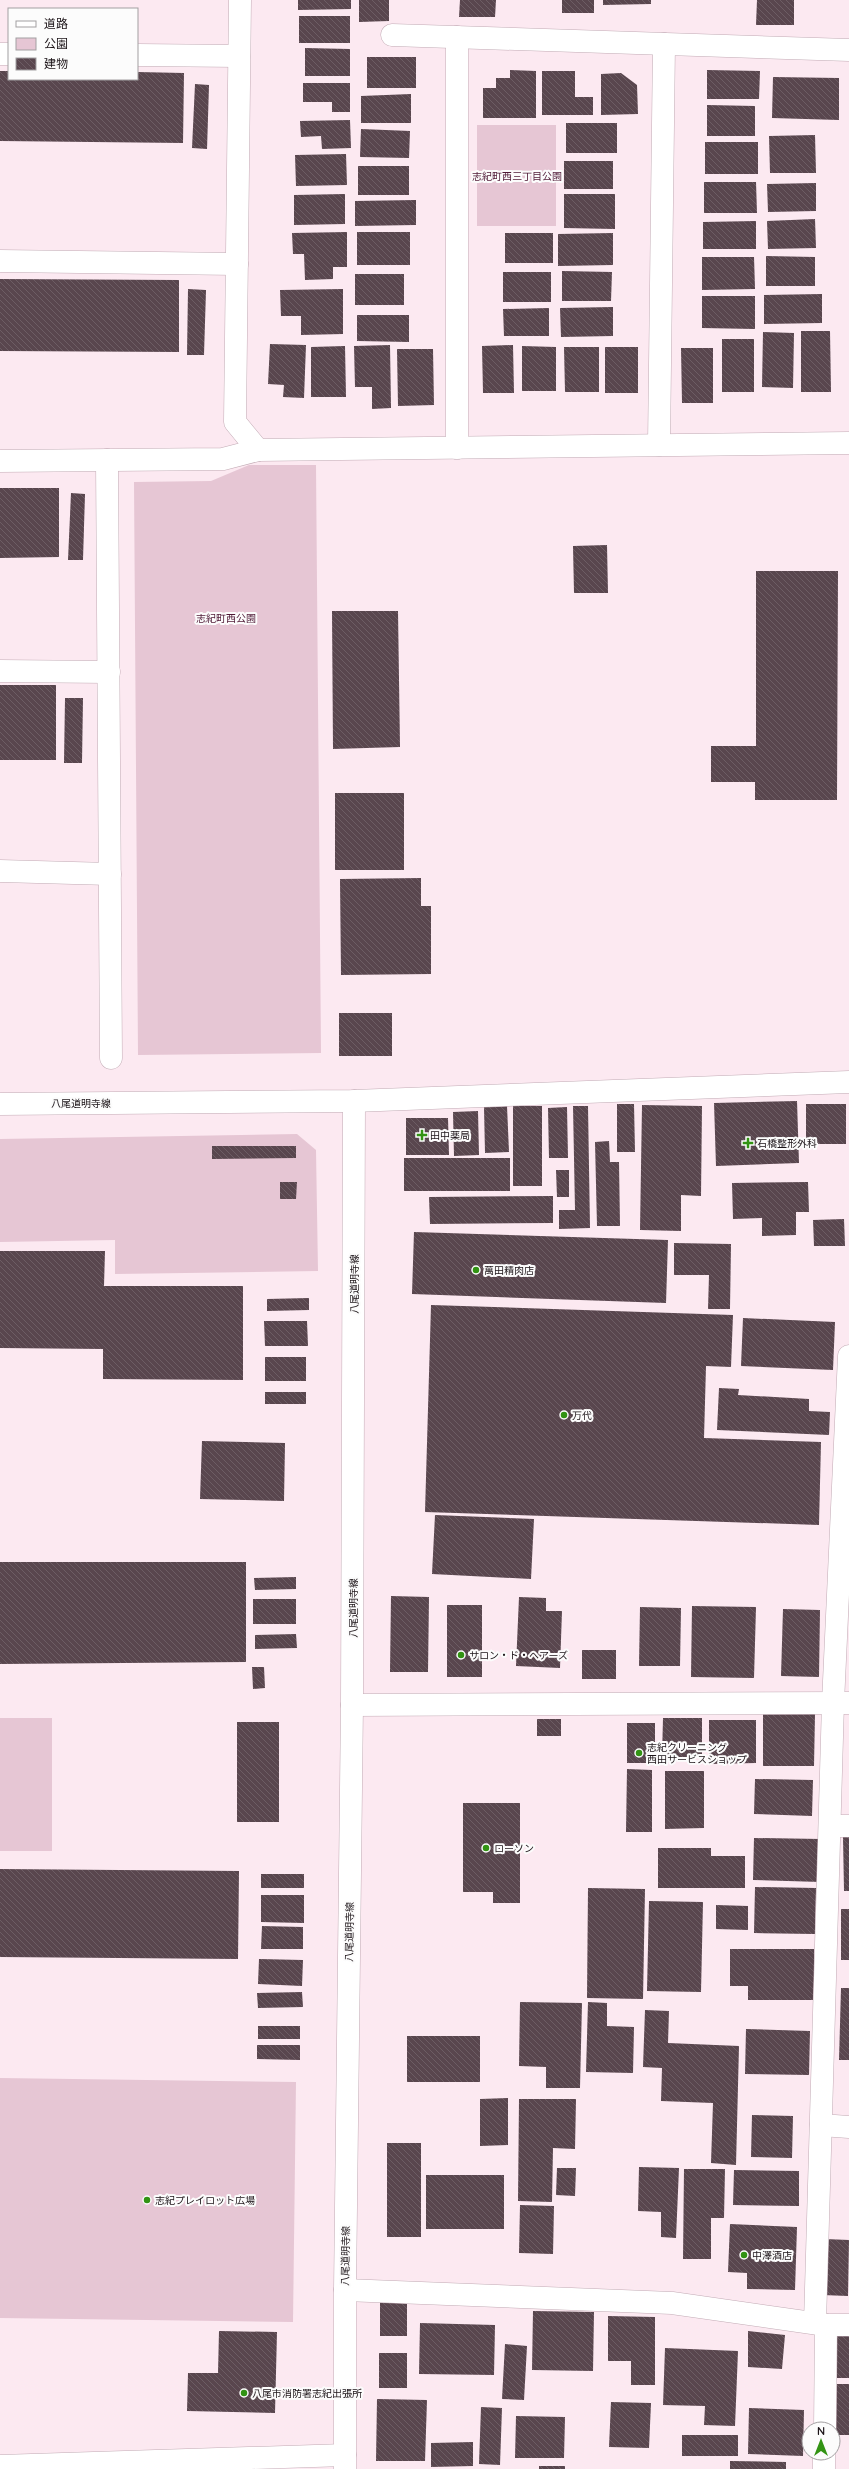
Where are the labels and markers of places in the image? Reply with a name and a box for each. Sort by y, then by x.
place label: 田中薬局 [430,1129,470,1142]
marker: 田中薬局 [417,1130,427,1140]
marker: 石橋整形外科 [742,1137,754,1149]
place label: 石橋整形外科 [757,1137,817,1150]
place label: 萬田精肉店 [484,1264,534,1277]
marker: 萬田精肉店 [471,1265,481,1275]
place label: 万代 [572,1409,592,1422]
marker: 万代 [559,1410,569,1420]
place label: サロン・ド・ヘアーズ [469,1649,568,1662]
marker: サロン・ド・ヘアーズ [456,1650,466,1660]
place label: 志紀クリーニング 西田サービスショップ [647,1741,747,1766]
marker: 志紀クリーニング 西田サービスショップ [634,1748,644,1758]
place label: ローソン [494,1842,534,1855]
marker: ローソン [481,1843,491,1853]
place label: 志紀プレイロット広場 [155,2194,255,2207]
marker: 志紀プレイロット広場 [142,2195,152,2205]
place label: 中澤酒店 [752,2249,792,2262]
marker: 中澤酒店 [739,2250,749,2260]
place label: 八尾市消防署志紀出張所 [252,2387,362,2400]
marker: 八尾市消防署志紀出張所 [239,2388,249,2398]

